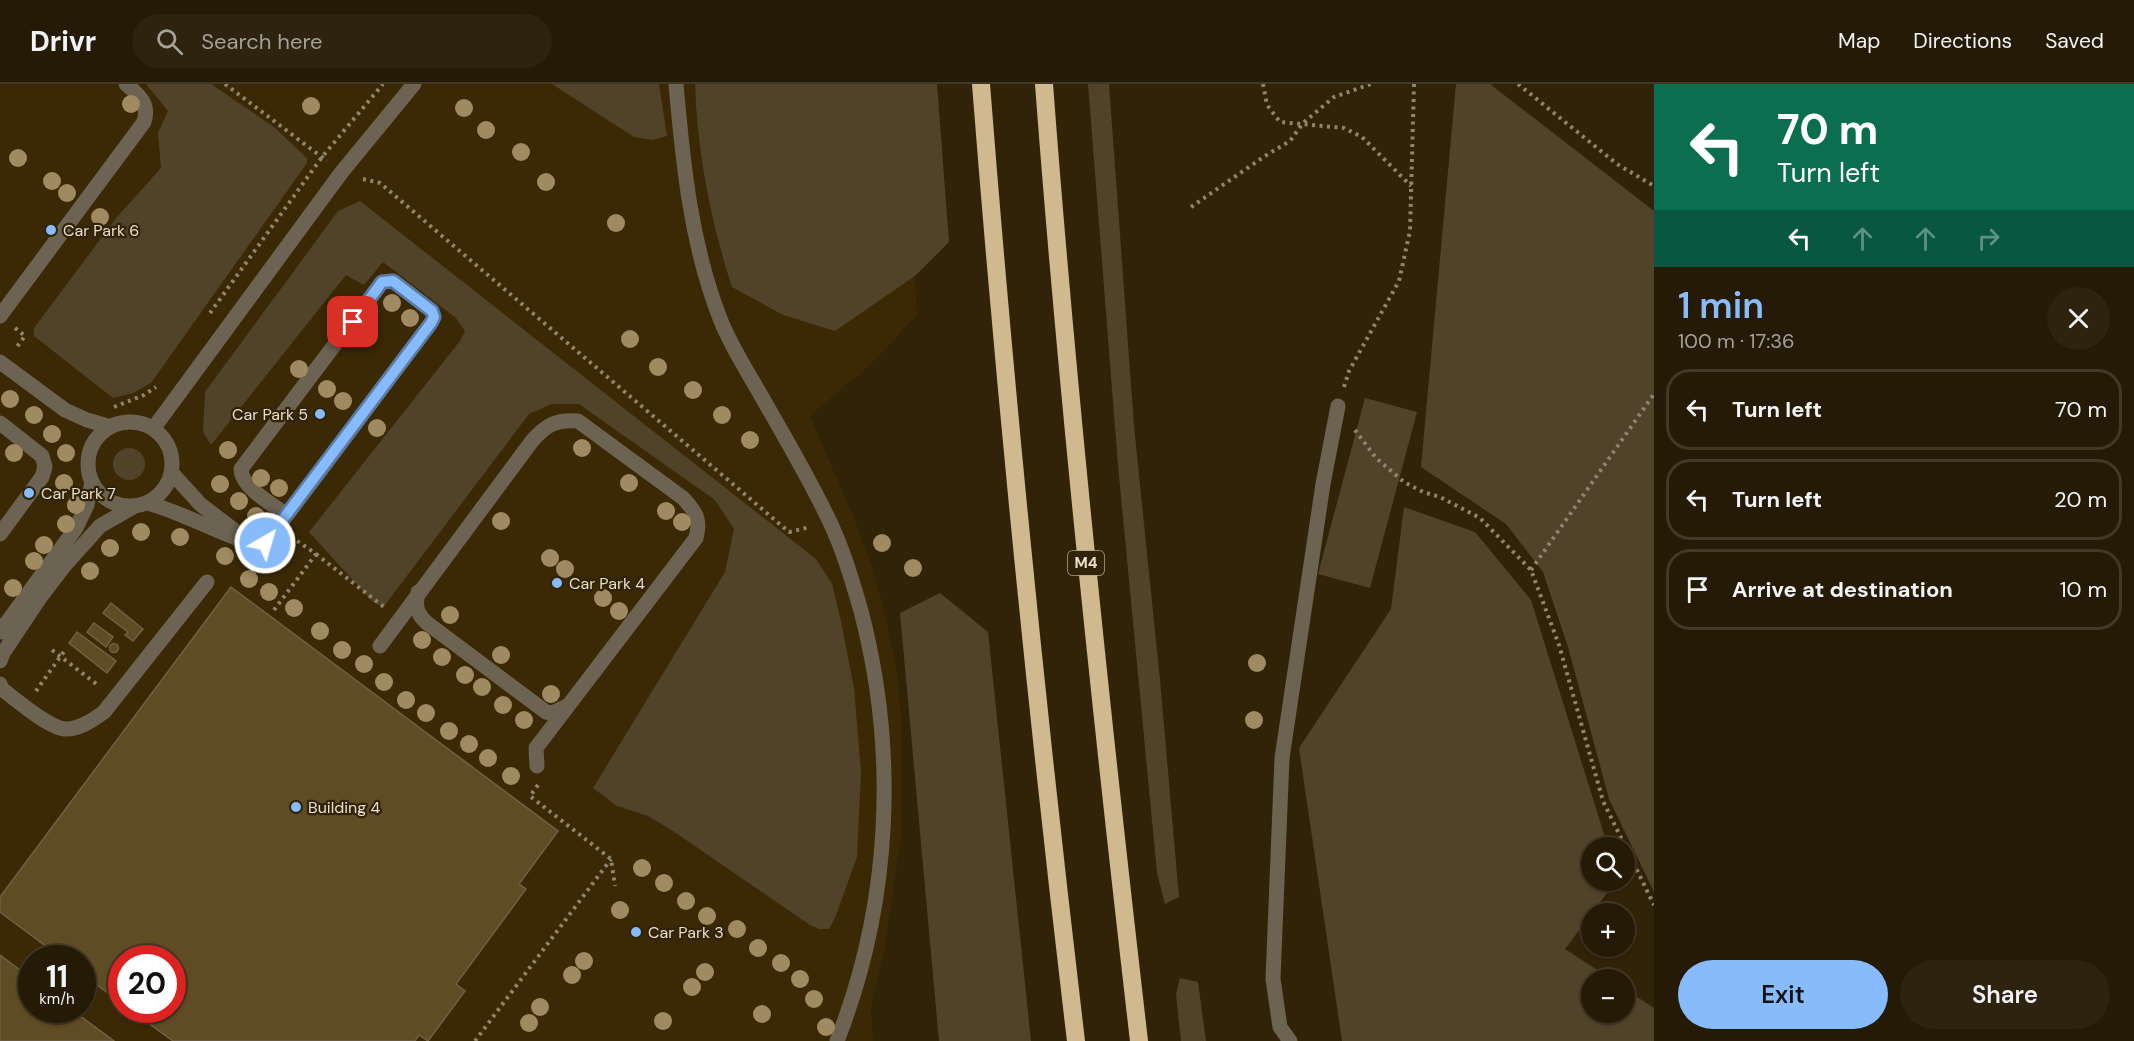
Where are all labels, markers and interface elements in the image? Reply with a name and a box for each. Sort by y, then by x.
search box [132,14,552,68]
text: Drivr [30,23,96,60]
icon: search [153,25,186,58]
text: Search here [201,27,323,56]
text: Map [1838,27,1880,55]
text: Directions [1913,27,2012,55]
text: Saved [2045,27,2104,55]
text: 70 m [1777,102,1878,157]
icon: left [1678,108,1756,186]
text: Turn left [1777,155,1880,190]
place label: Car Park 6 [63,220,139,241]
icon: left [1783,222,1816,255]
icon: ahead [1846,222,1879,255]
icon: ahead [1909,222,1942,255]
icon: right [1972,222,2005,255]
marker: Car Park 6 [44,223,58,237]
text: 1 min [1678,282,1764,329]
button: close [2047,287,2110,350]
pin [327,296,378,347]
icon: arrive [336,305,369,338]
text: 100 m · 17:36 [1678,328,1795,354]
icon: left [1681,393,1714,426]
text: Turn left [1732,395,1822,424]
text: 70 m [2055,395,2107,424]
place label: Car Park 5 [232,404,308,425]
marker: Car Park 5 [313,407,327,421]
place label: Car Park 7 [41,483,116,504]
icon: left [1681,483,1714,516]
text: Turn left [1732,485,1822,514]
text: 20 m [2054,485,2107,514]
marker: Car Park 7 [22,486,36,500]
position arrow [233,511,297,575]
road number: M4 [1068,551,1104,575]
place label: Car Park 4 [569,573,645,594]
icon: arrive [1681,573,1714,606]
text: Arrive at destination [1732,575,1953,604]
text: 10 m [2060,575,2107,604]
marker: Car Park 4 [550,576,564,590]
place label: Building 4 [308,797,380,818]
marker: Building 4 [289,800,303,814]
map controls [1581,837,1635,1023]
button: search [1581,837,1635,891]
button: + [1581,903,1635,957]
place label: Car Park 3 [648,922,724,943]
marker: Car Park 3 [629,925,643,939]
speed limit sign: 20 [108,945,186,1023]
text: 11 [46,957,68,996]
button: Exit [1678,960,1888,1029]
button: Share [1900,960,2110,1029]
button: − [1581,969,1635,1023]
text: km/h [39,989,75,1009]

